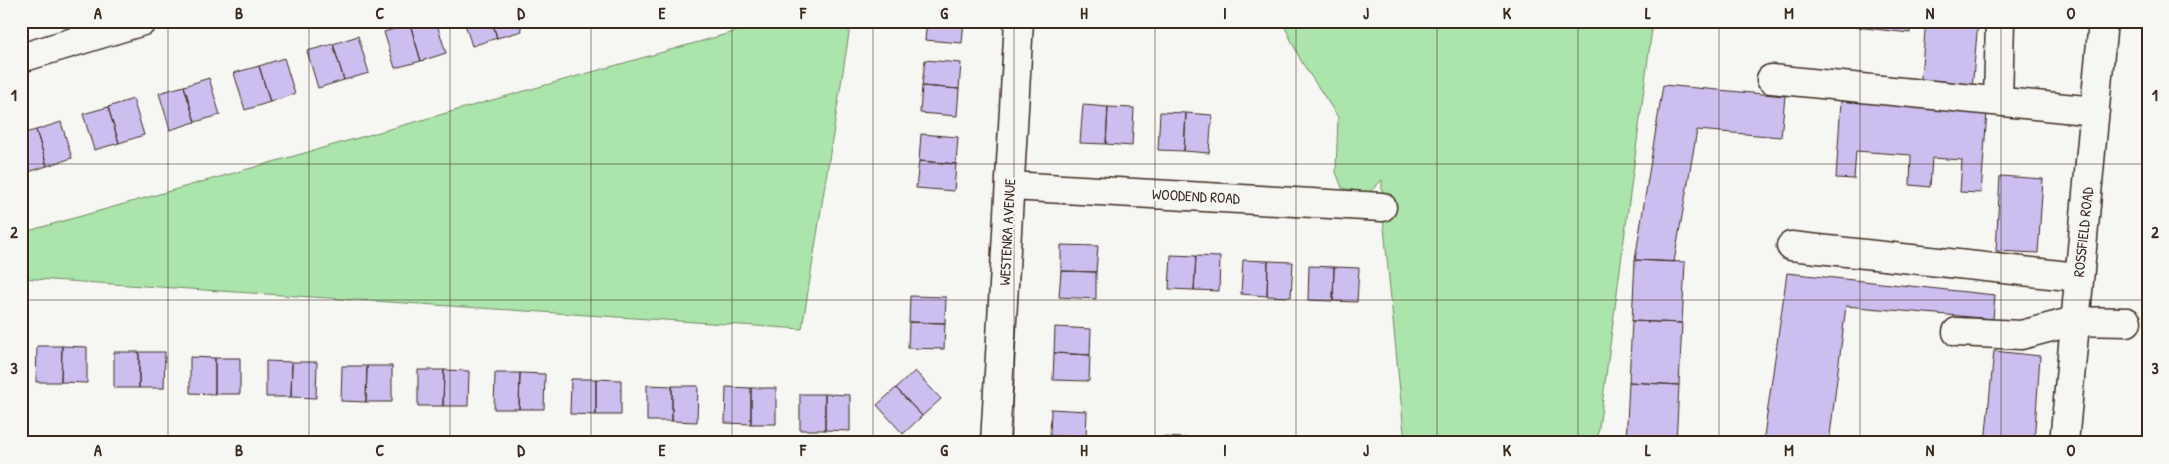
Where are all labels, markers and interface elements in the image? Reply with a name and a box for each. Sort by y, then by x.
text: A [94,2,102,24]
text: B [235,2,243,24]
text: C [376,2,385,24]
text: D [517,2,525,24]
text: E [658,2,666,24]
text: F [799,2,807,24]
text: G [940,2,948,24]
text: H [1080,2,1088,24]
text: I [1223,2,1227,24]
text: J [1363,2,1369,24]
text: K [1503,2,1512,24]
text: L [1645,2,1651,24]
text: M [1784,2,1794,24]
text: N [1926,2,1935,24]
text: O [2067,2,2076,24]
text: 1 [11,84,17,106]
text: 1 [2152,84,2158,106]
street label: WESTENRA AVENUE [994,178,1020,286]
street label: WOODEND ROAD [1152,183,1241,209]
street label: ROSSFIELD ROAD [2068,185,2098,278]
text: 2 [10,221,18,243]
text: 2 [2151,221,2159,243]
text: 3 [10,357,18,379]
text: 3 [2151,357,2159,379]
text: A [94,439,102,461]
text: B [235,439,243,461]
text: C [376,439,385,461]
text: D [517,439,525,461]
text: E [658,439,666,461]
text: F [799,439,807,461]
text: G [940,439,948,461]
text: H [1080,439,1088,461]
text: I [1223,439,1227,461]
text: J [1363,439,1369,461]
text: K [1503,439,1512,461]
text: L [1645,439,1651,461]
text: M [1784,439,1794,461]
text: N [1926,439,1935,461]
text: O [2067,439,2076,461]

